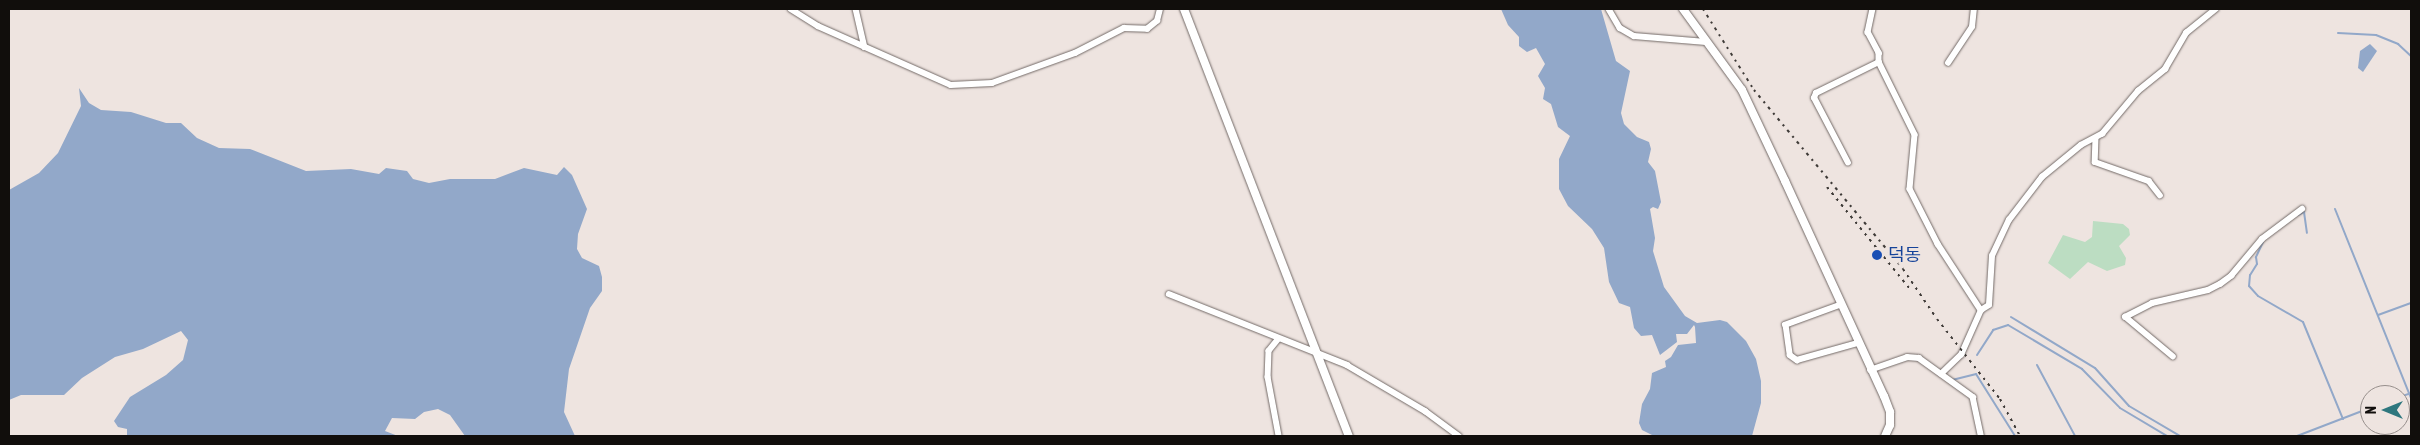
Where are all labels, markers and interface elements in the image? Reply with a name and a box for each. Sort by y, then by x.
place label: 덕동 [1888,244,1921,266]
marker: 덕동 [1870,248,1884,262]
north arrow [2360,385,2410,435]
text: N [2363,406,2379,414]

